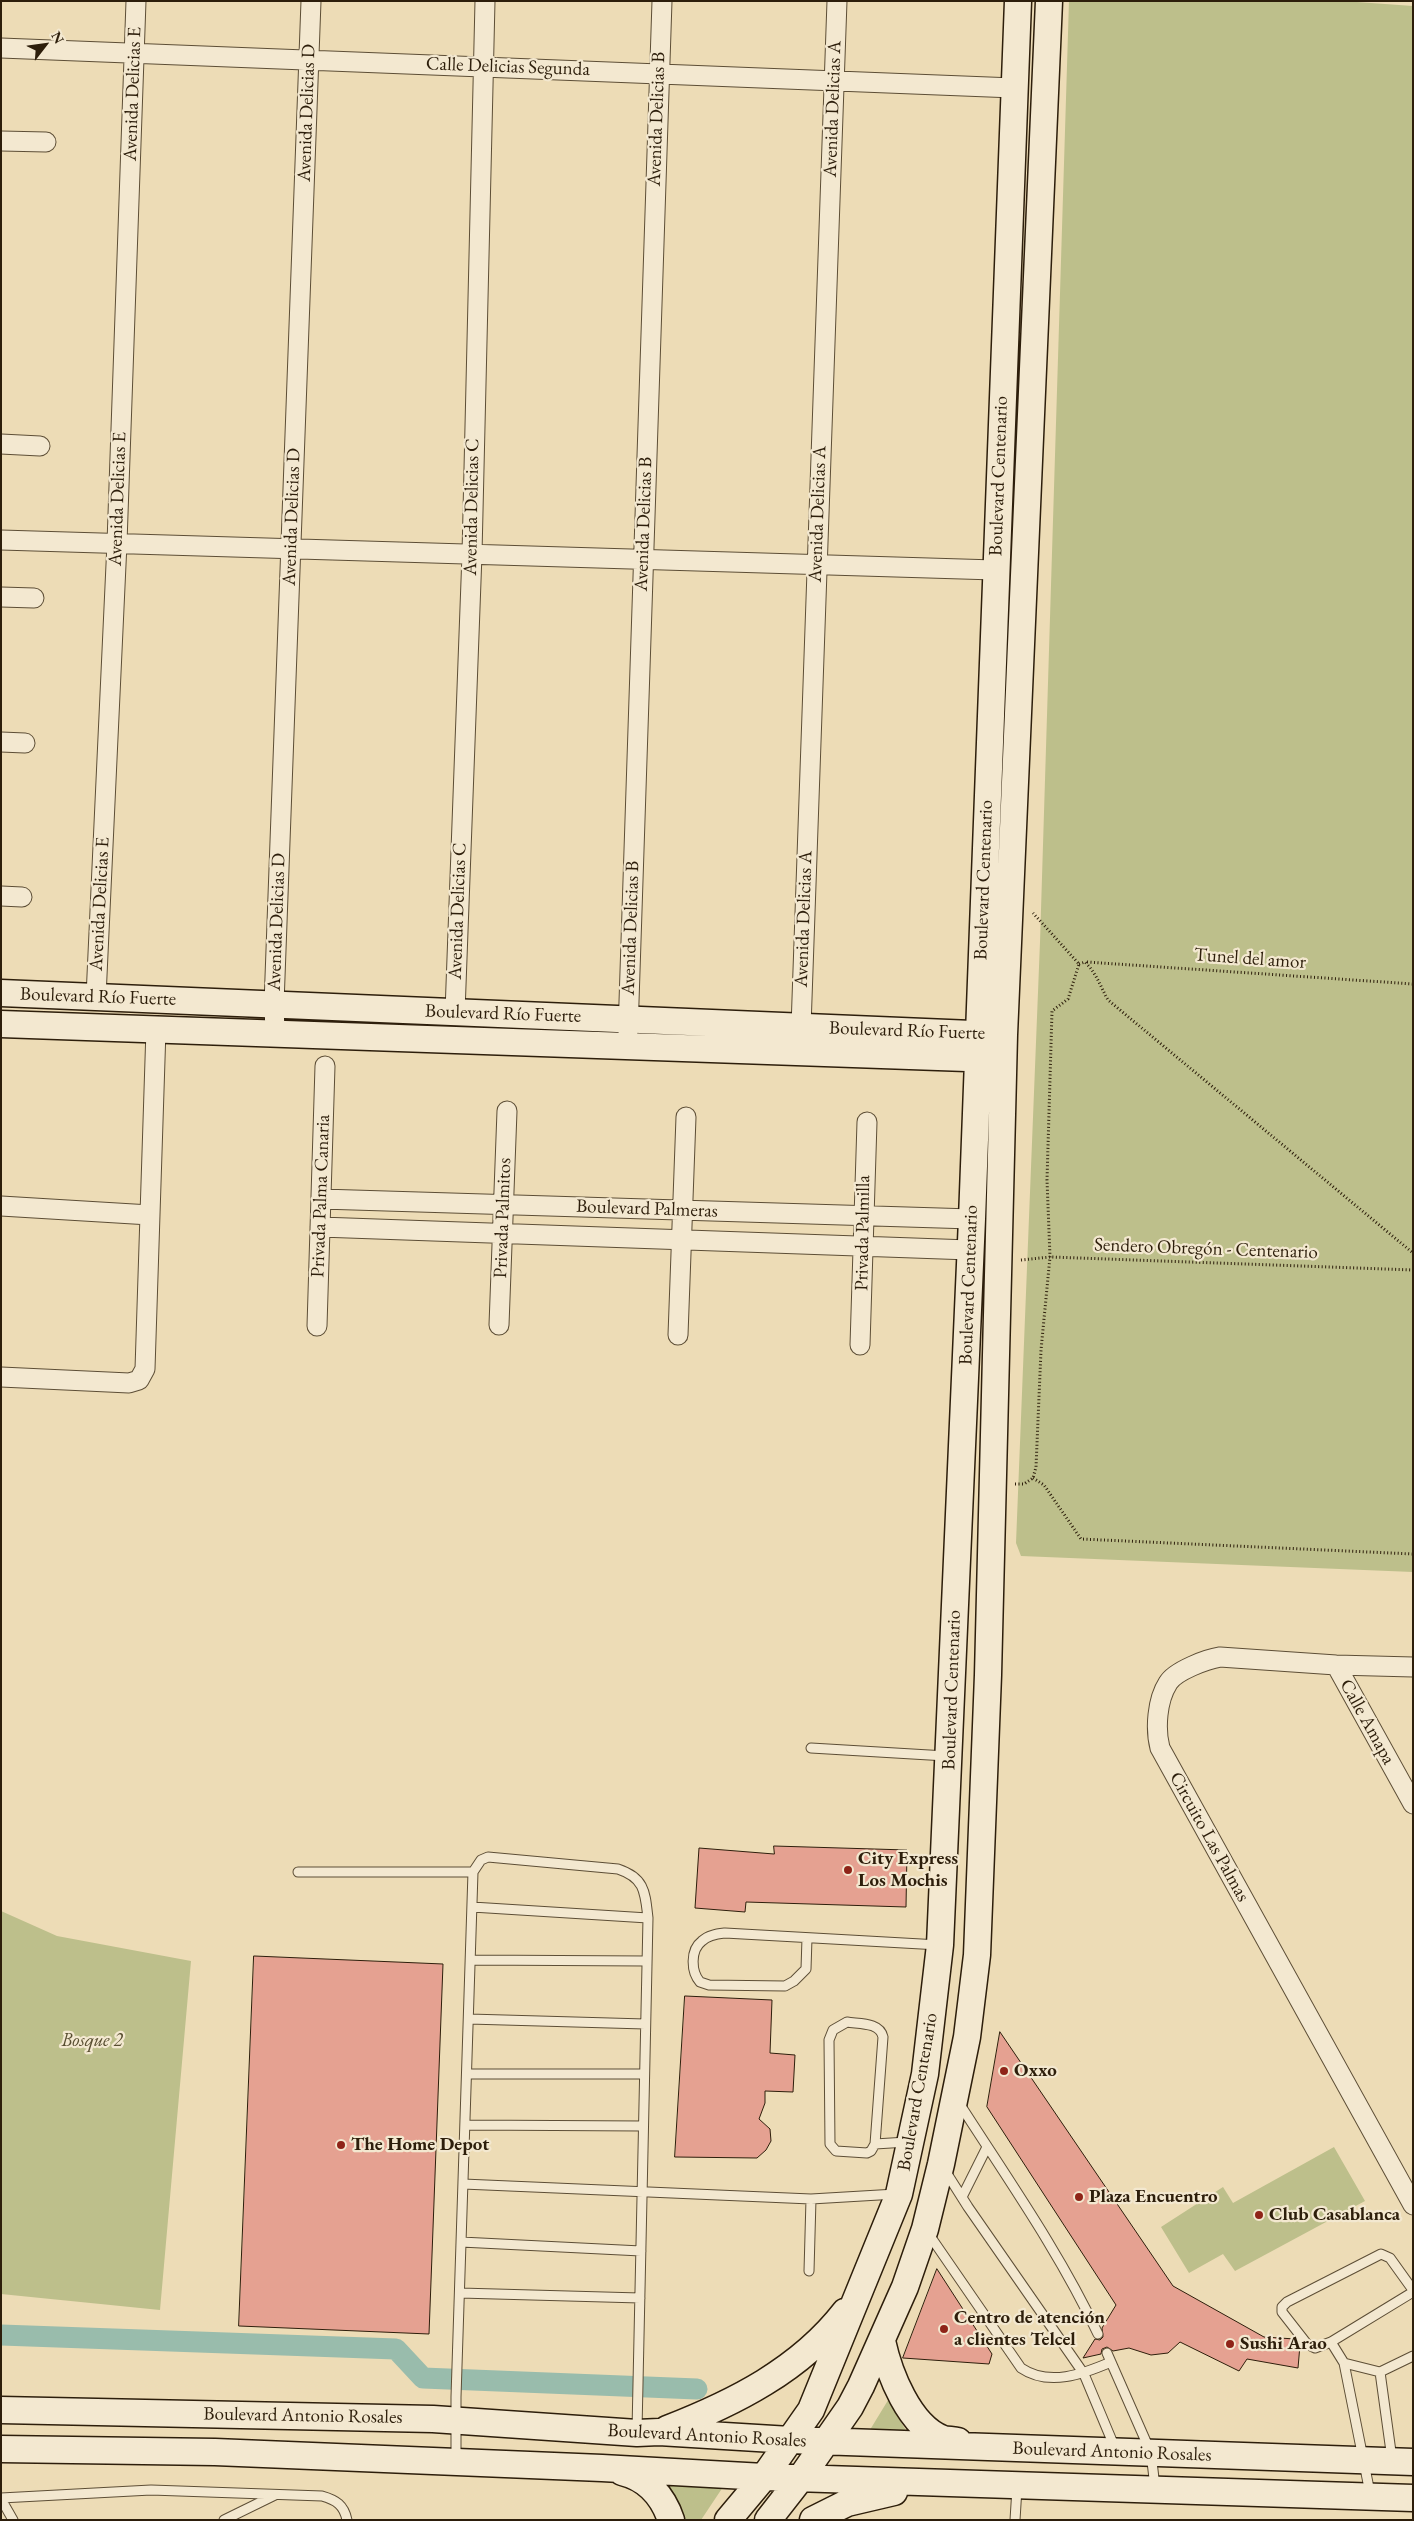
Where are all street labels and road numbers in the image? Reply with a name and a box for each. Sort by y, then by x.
street label: Avenida Delicias E [119,26,147,162]
street label: Avenida Delicias A [819,40,847,178]
street label: Avenida Delicias D [293,44,321,182]
street label: Avenida Delicias B [643,51,671,187]
street label: Calle Delicias Segunda [426,53,590,81]
street label: Boulevard Centenario [985,396,1013,556]
street label: Avenida Delicias E [104,431,132,567]
street label: Avenida Delicias C [459,438,485,576]
street label: Avenida Delicias A [804,445,832,583]
street label: Avenida Delicias D [278,448,306,586]
street label: Avenida Delicias B [630,456,658,592]
street label: Boulevard Centenario [970,800,998,960]
street label: Avenida Delicias E [85,836,115,972]
street label: Avenida Delicias C [444,842,472,980]
street label: Avenida Delicias A [790,850,818,988]
street label: Avenida Delicias D [263,853,291,991]
street label: Avenida Delicias B [617,860,645,996]
street label: Tunel del amor [1193,944,1307,974]
street label: Boulevard Río Fuerte [20,983,176,1011]
street label: Boulevard Río Fuerte [425,1000,581,1028]
street label: Boulevard Río Fuerte [829,1017,985,1045]
street label: Privada Palma Canaria [307,1114,335,1278]
street label: Privada Palmitos [490,1157,516,1279]
street label: Privada Palmilla [851,1175,875,1291]
street label: Boulevard Palmeras [576,1195,718,1223]
street label: Boulevard Centenario [955,1205,983,1365]
street label: Sendero Obregón - Centenario [1094,1234,1318,1264]
street label: Boulevard Centenario [938,1610,966,1770]
street label: Calle Amapa [1334,1675,1400,1769]
street label: Circuito Las Palmas [1164,1768,1254,1906]
street label: Boulevard Centenario [893,2011,943,2173]
street label: Boulevard Antonio Rosales [203,2403,403,2429]
street label: Boulevard Antonio Rosales [607,2419,807,2453]
street label: Boulevard Antonio Rosales [1012,2437,1212,2467]

